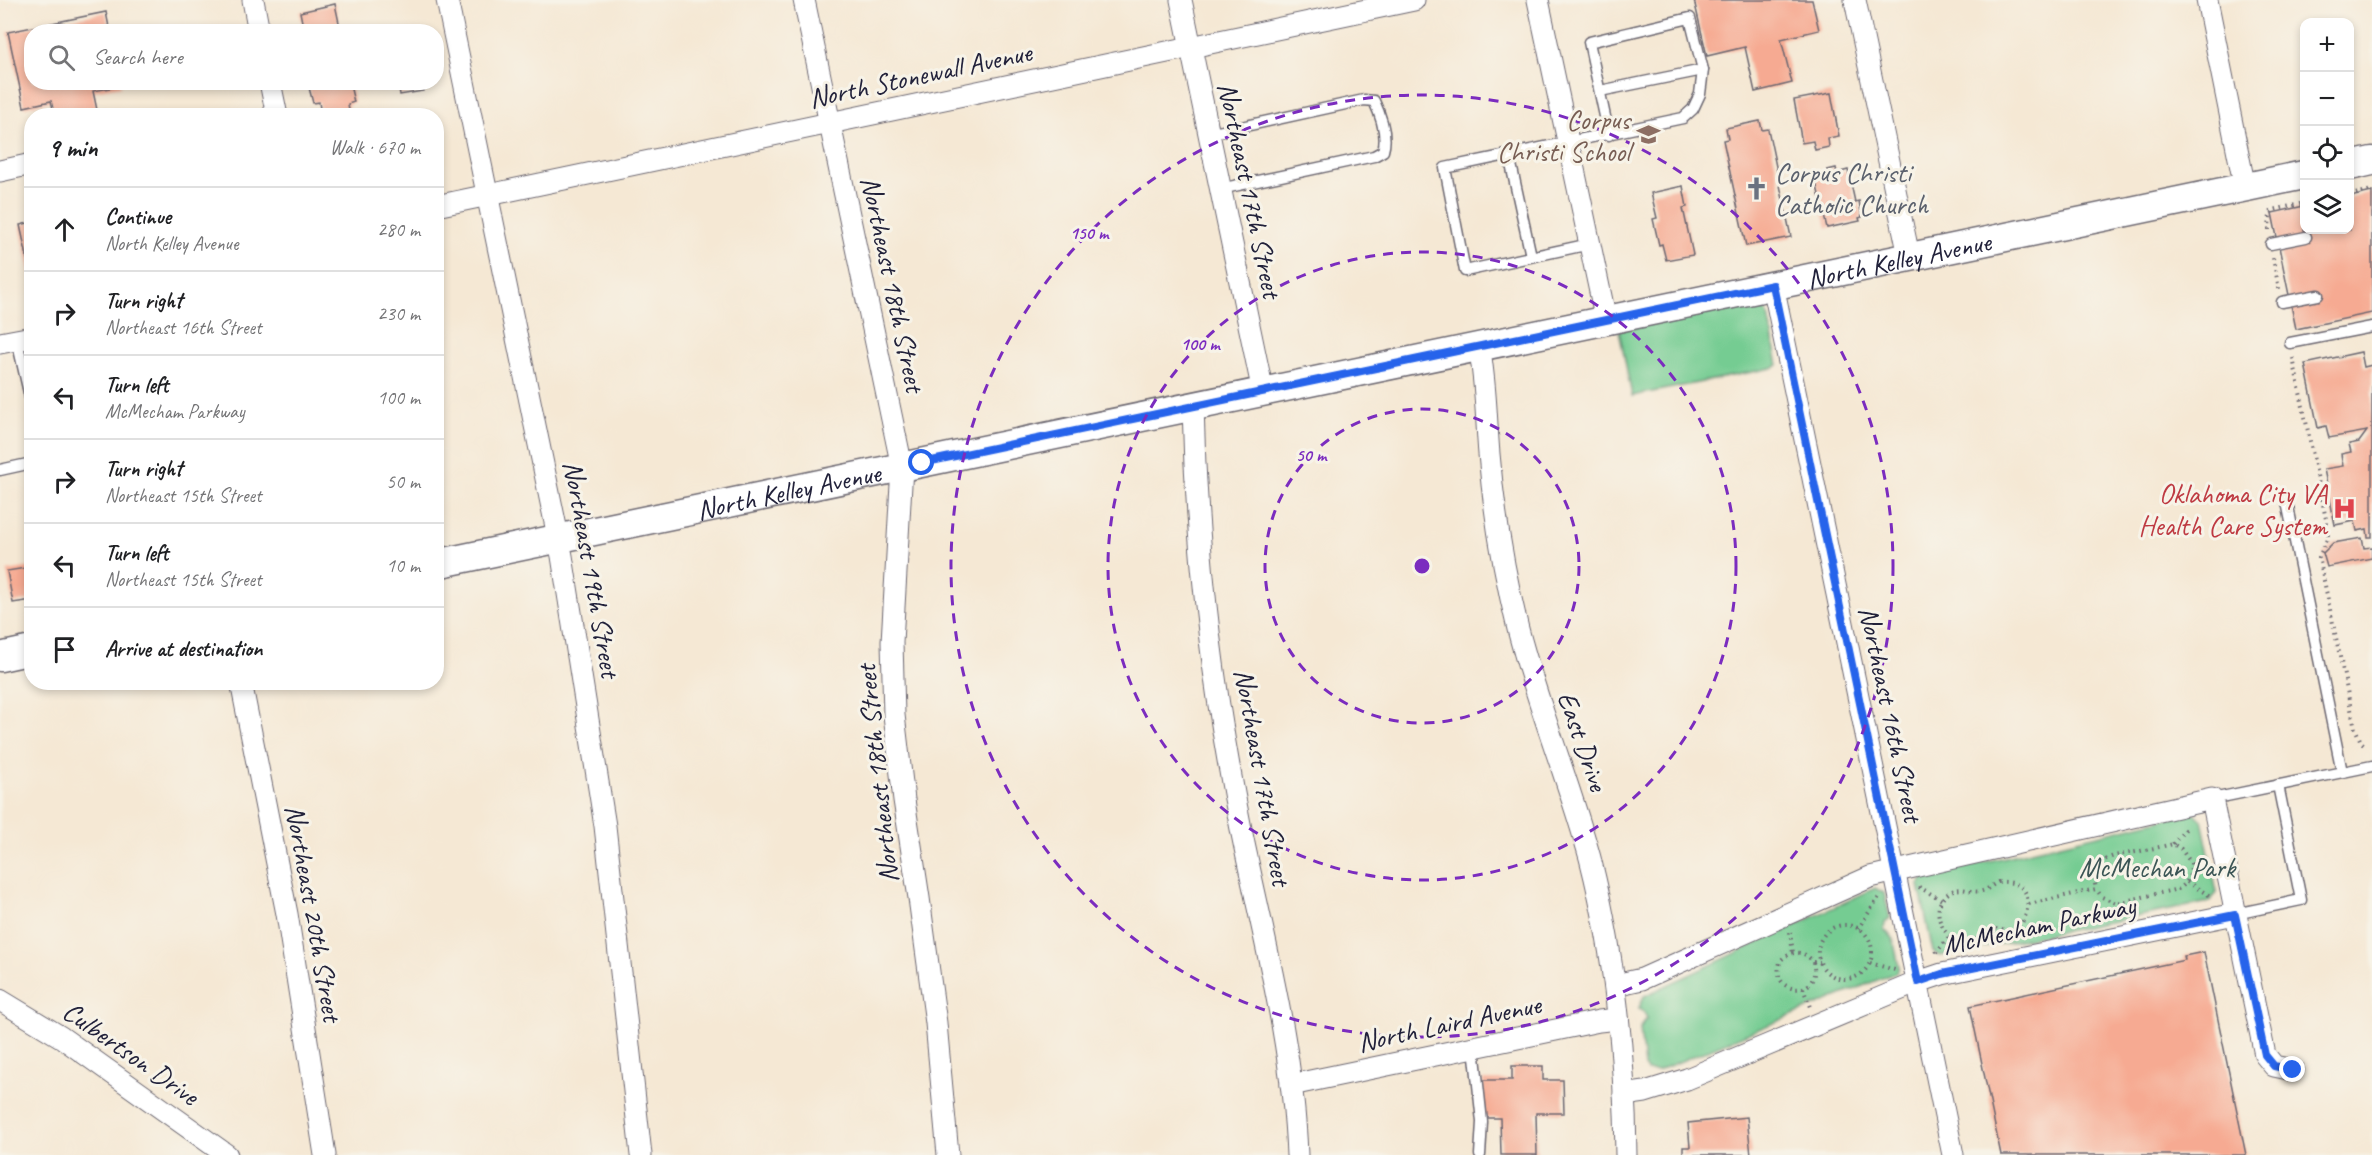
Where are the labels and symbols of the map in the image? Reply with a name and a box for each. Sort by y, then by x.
street label: North Stonewall Avenue [806,34,1036,116]
street label: Northeast 17th Street [1210,79,1290,304]
place label: Corpus Christi School [1497,102,1635,169]
school or university icon: Corpus Christi School [1635,122,1661,148]
place label: Corpus Christi Catholic Church [1775,155,1929,222]
street label: Northeast 18th Street [853,173,933,398]
church icon: Corpus Christi Catholic Church [1744,175,1770,201]
text: 150 m [1070,222,1110,244]
street label: North Kelley Avenue [1804,223,1996,296]
text: 100 m [1181,333,1221,355]
text: 50 m [1296,444,1328,466]
route start [908,449,934,475]
street label: North Kelley Avenue [693,454,885,527]
street label: Northeast 19th Street [556,458,629,683]
place label: Oklahoma City VA Health Care System [2139,476,2329,543]
hospital icon: Oklahoma City VA Health Care System [2332,496,2358,522]
centre of rings [1412,556,1432,576]
street label: Northeast 16th Street [1851,603,1931,828]
street label: Northeast 18th Street [848,660,906,885]
street label: Northeast 17th Street [1227,666,1300,891]
street label: East Drive [1550,687,1617,797]
street label: Northeast 20th Street [278,802,351,1027]
park label: McMechan Park [2079,850,2237,885]
street label: McMecham Parkway [1940,887,2141,962]
street label: North Laird Avenue [1354,986,1546,1059]
street label: Culbertson Drive [56,993,207,1114]
route end [2279,1056,2305,1082]

